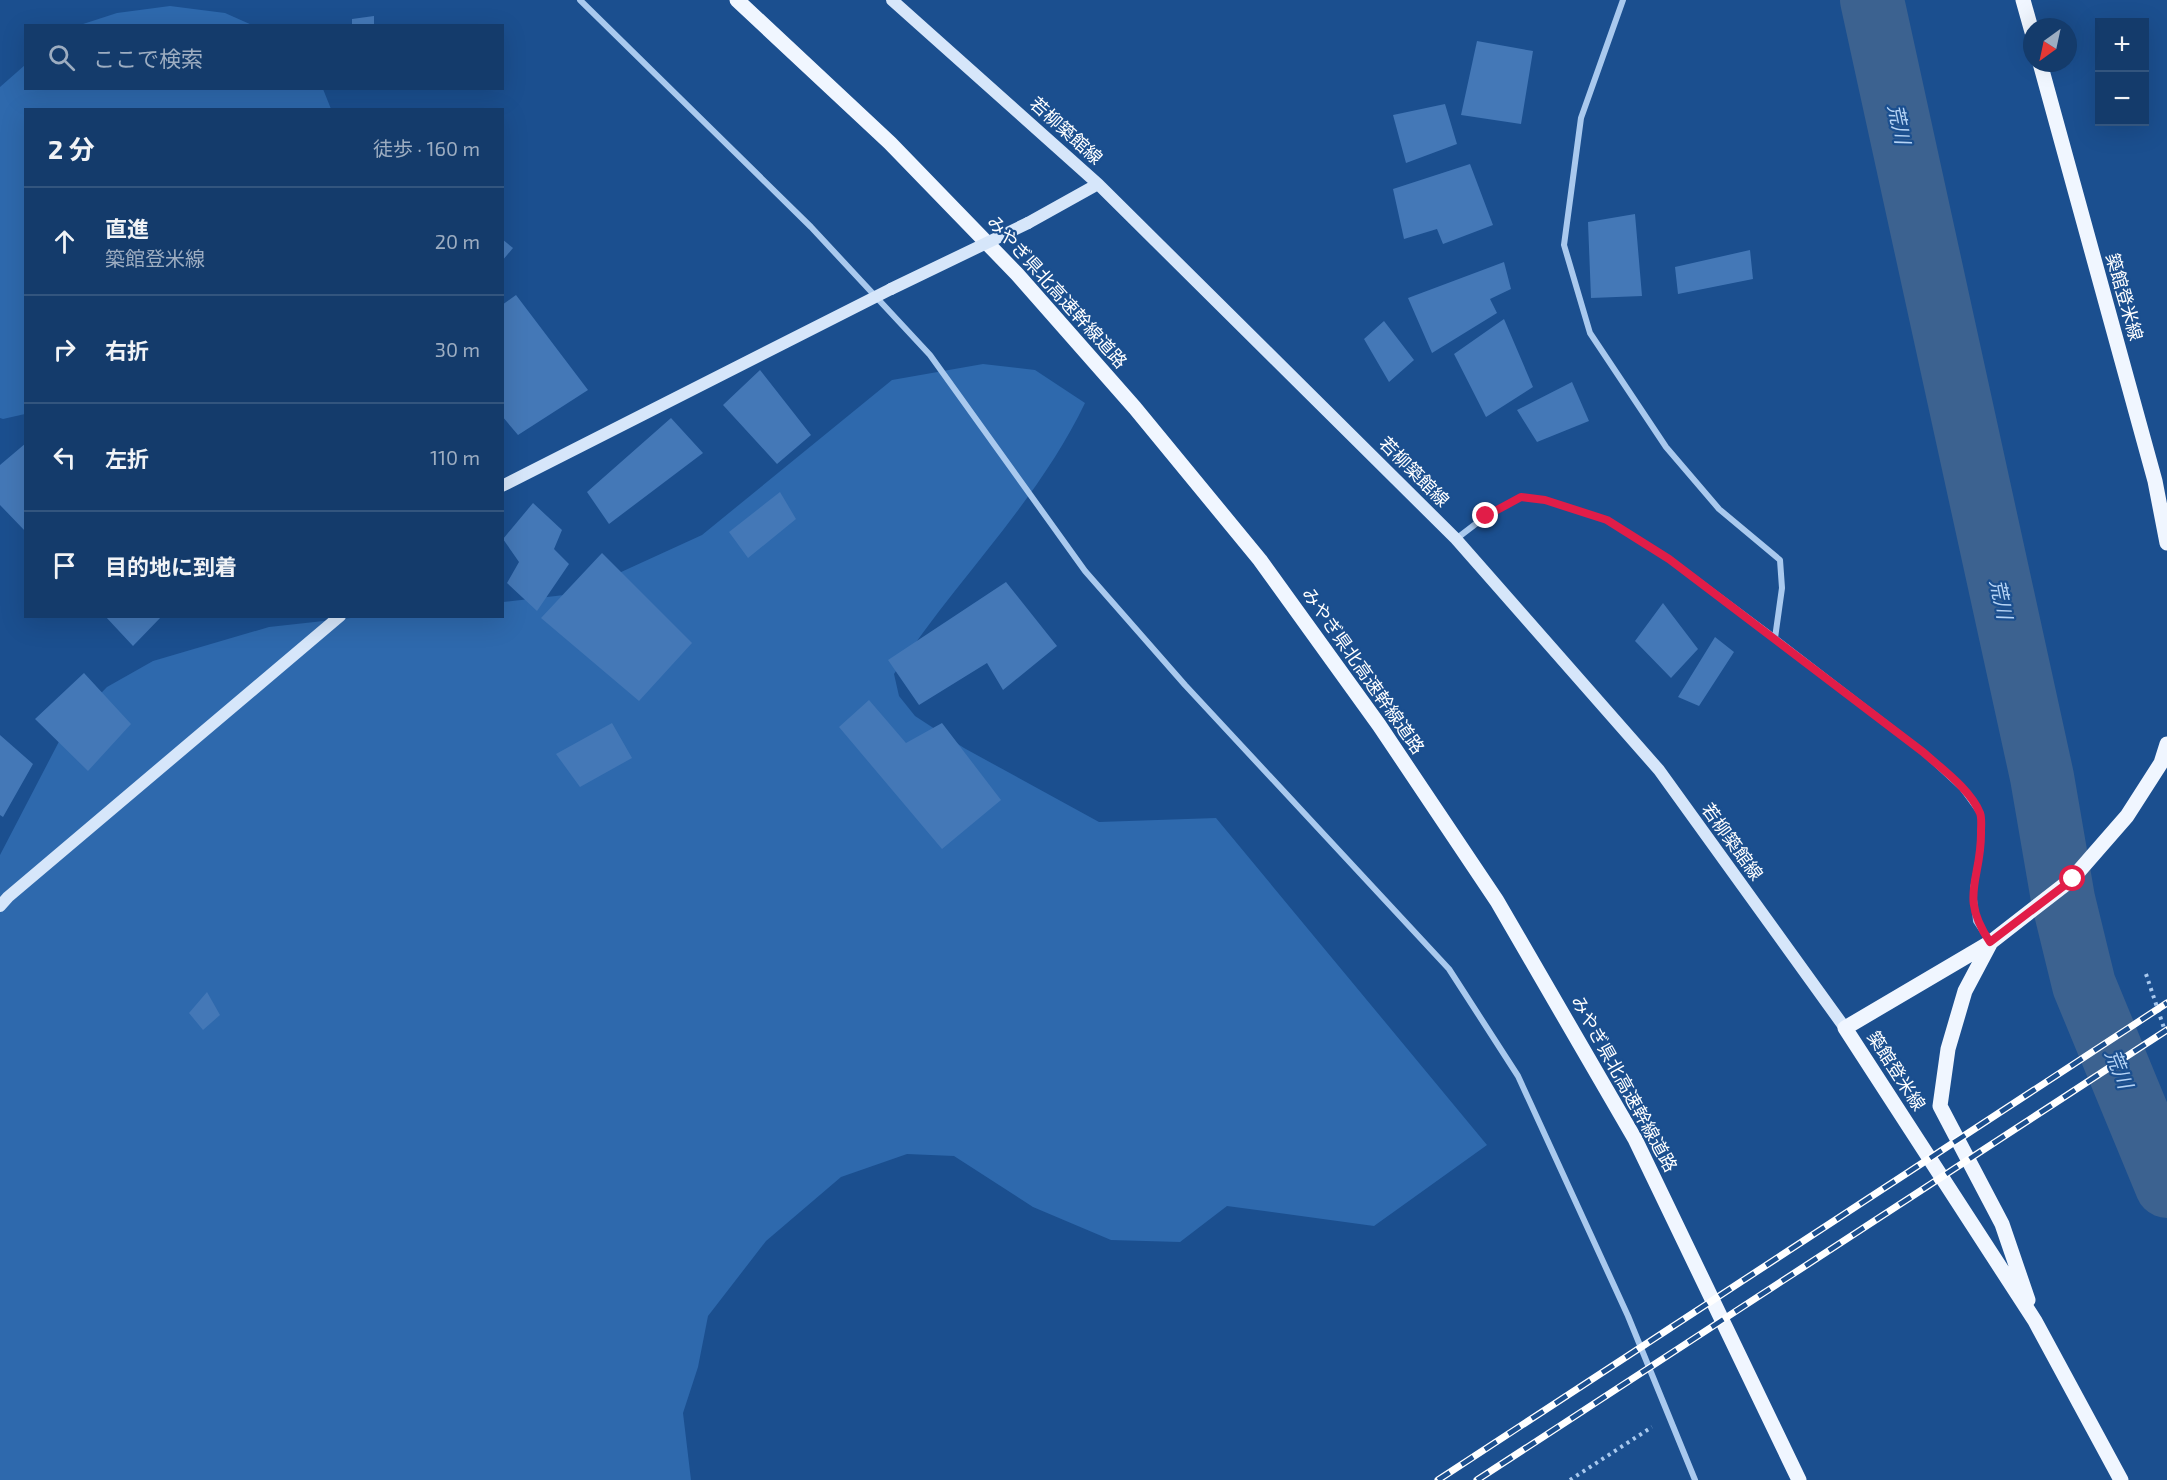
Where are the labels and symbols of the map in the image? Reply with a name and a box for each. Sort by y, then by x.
north arrow [2023,18,2077,72]
street label: 若柳築館線 [1026,92,1107,169]
water label: 荒川 [1884,102,1916,148]
street label: みやぎ県北高速幹線道路 [983,210,1132,372]
street label: 築館登米線 [2102,250,2148,343]
street label: 若柳築館線 [1375,432,1454,511]
route end [1472,502,1498,528]
water label: 荒川 [1986,577,2018,623]
street label: みやぎ県北高速幹線道路 [1298,583,1430,758]
street label: 若柳築館線 [1697,799,1768,884]
route start [2059,865,2085,891]
street label: みやぎ県北高速幹線道路 [1567,992,1682,1175]
street label: 築館登米線 [1863,1027,1931,1114]
water label: 荒川 [2101,1046,2139,1094]

